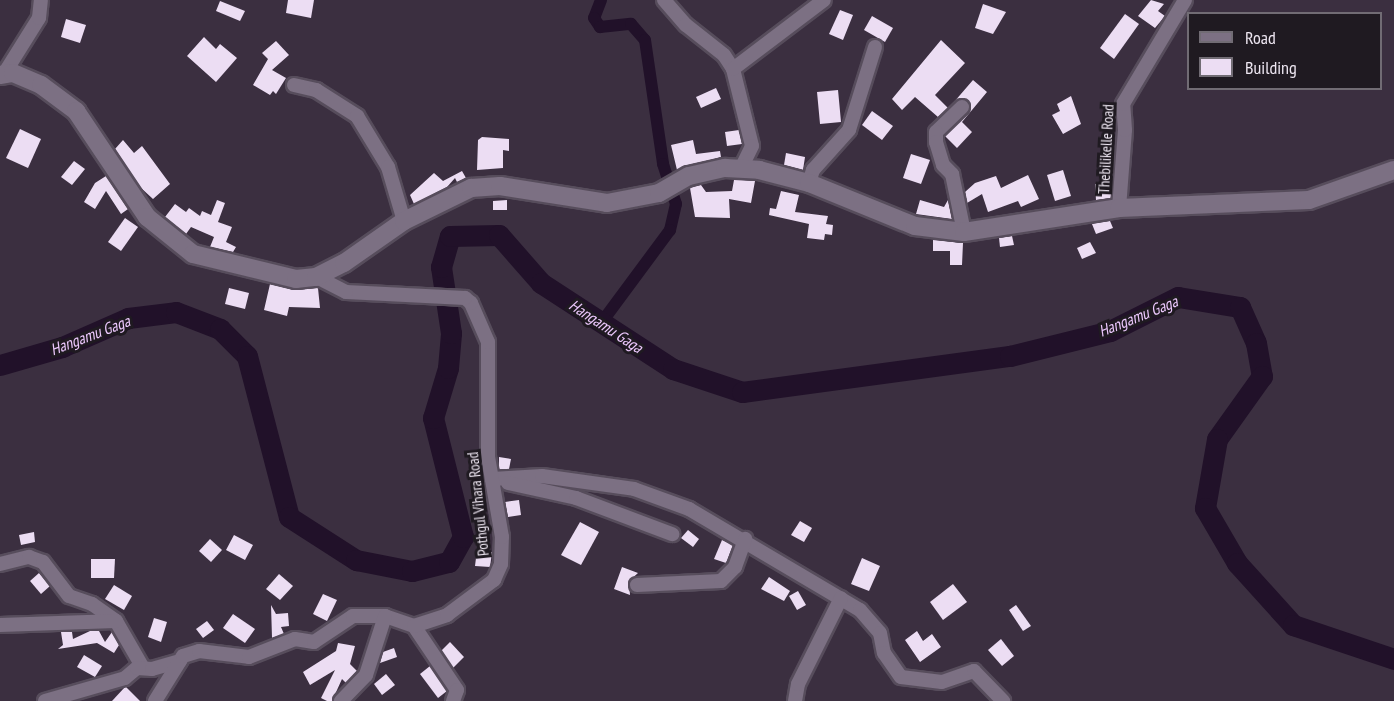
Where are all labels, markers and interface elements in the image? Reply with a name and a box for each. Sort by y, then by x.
legend [1187,12,1382,90]
text: Road [1245,26,1276,49]
text: Building [1245,56,1297,79]
street label: Thebilikelle Road [1095,104,1117,194]
water label: Hangamu Gaga [1096,291,1180,341]
water label: Hangamu Gaga [566,295,646,357]
water label: Hangamu Gaga [48,311,132,359]
street label: Pothgul Vihara Road [464,451,492,557]

